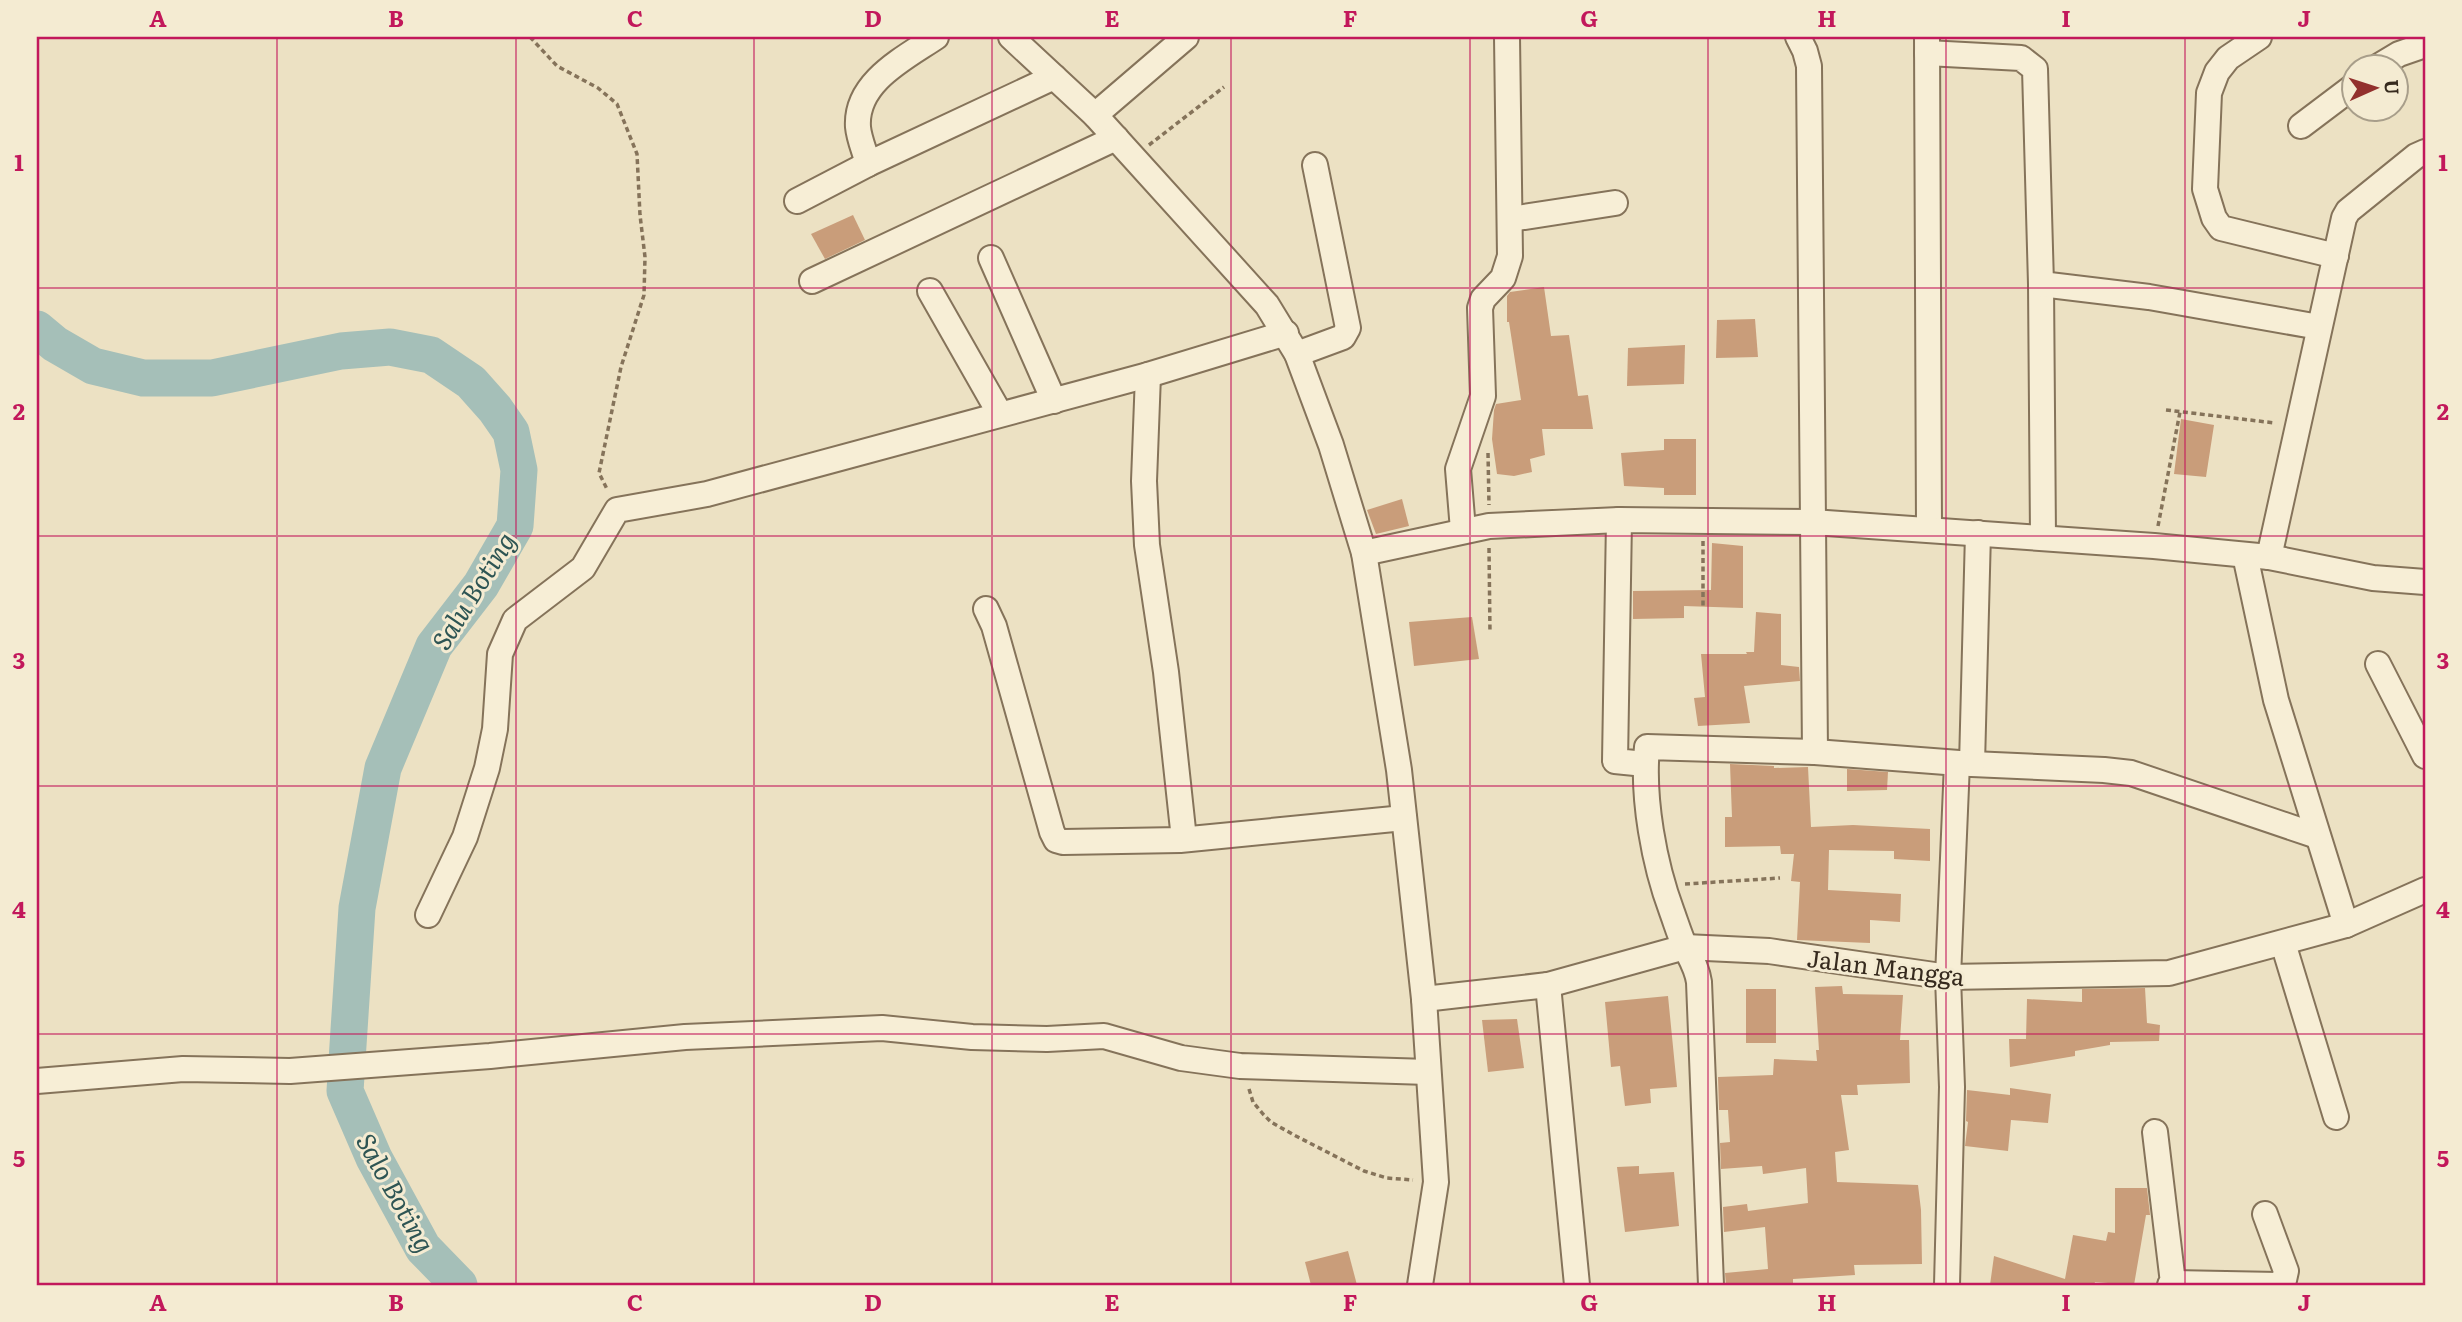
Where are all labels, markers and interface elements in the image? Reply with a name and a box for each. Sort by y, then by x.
text: A [149,0,167,34]
text: B [388,0,404,34]
text: C [627,0,643,34]
text: D [864,0,882,34]
text: E [1104,0,1120,34]
text: F [1343,0,1358,34]
text: G [1580,0,1598,34]
text: H [1817,0,1837,34]
text: I [2061,0,2071,34]
text: J [2297,0,2311,34]
north arrow [2340,52,2410,122]
text: U [2379,79,2407,95]
text: 1 [14,144,24,178]
text: 1 [2438,144,2448,178]
text: 2 [13,393,25,427]
text: 2 [2437,393,2449,427]
water label: Salu Boting [420,523,524,657]
text: 3 [13,642,25,676]
text: 3 [2437,642,2449,676]
text: 4 [12,891,26,925]
text: 4 [2436,891,2450,925]
street label: Jalan Mangga [1805,939,1967,993]
water label: Salo Boting [348,1125,446,1259]
text: 5 [13,1140,25,1174]
text: 5 [2437,1140,2449,1174]
text: A [149,1284,167,1318]
text: B [388,1284,404,1318]
text: C [627,1284,643,1318]
text: D [864,1284,882,1318]
text: E [1104,1284,1120,1318]
text: F [1343,1284,1358,1318]
text: G [1580,1284,1598,1318]
text: H [1817,1284,1837,1318]
text: I [2061,1284,2071,1318]
text: J [2297,1284,2311,1318]

